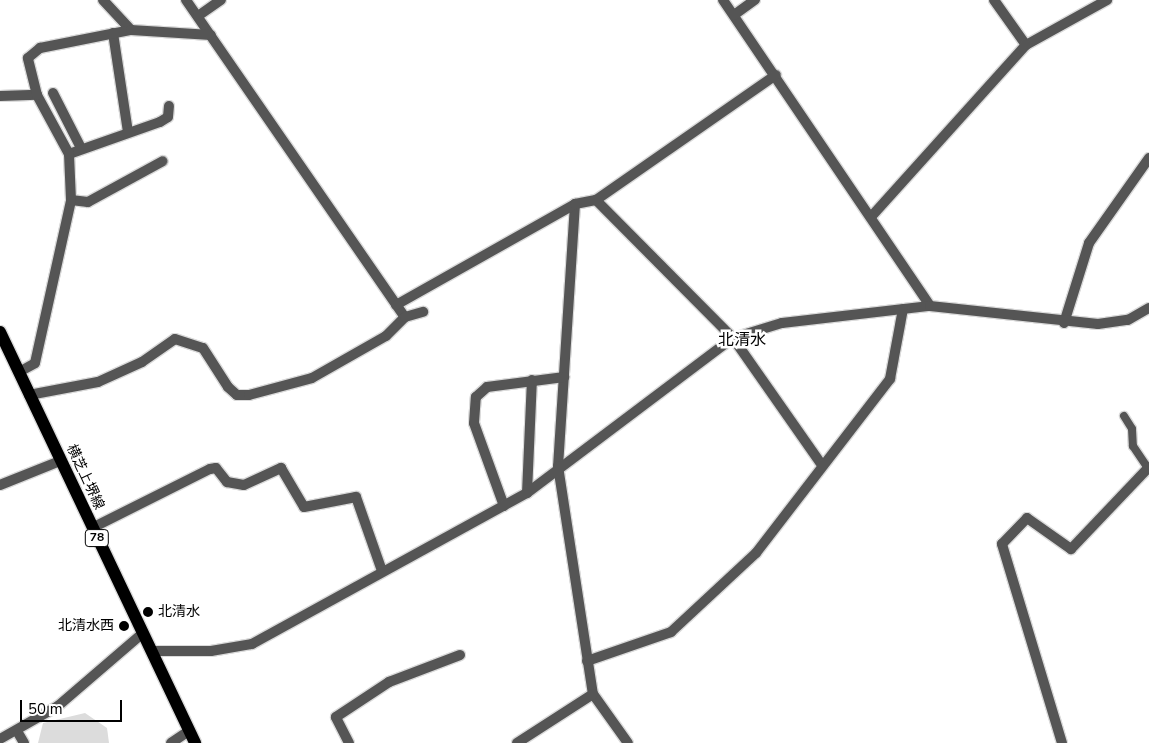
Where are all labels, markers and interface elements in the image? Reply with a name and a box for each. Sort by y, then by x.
district label: 北清水 [718,330,766,350]
street label: 横芝上堺線 [63,442,107,512]
road number: 78 [84,528,110,548]
place label: 北清水 [158,604,200,620]
marker: 北清水 [142,606,154,618]
place label: 北清水西 [58,618,114,634]
marker: 北清水西 [118,620,130,632]
scale bar [22,690,125,722]
text: 50 m [28,699,63,719]

